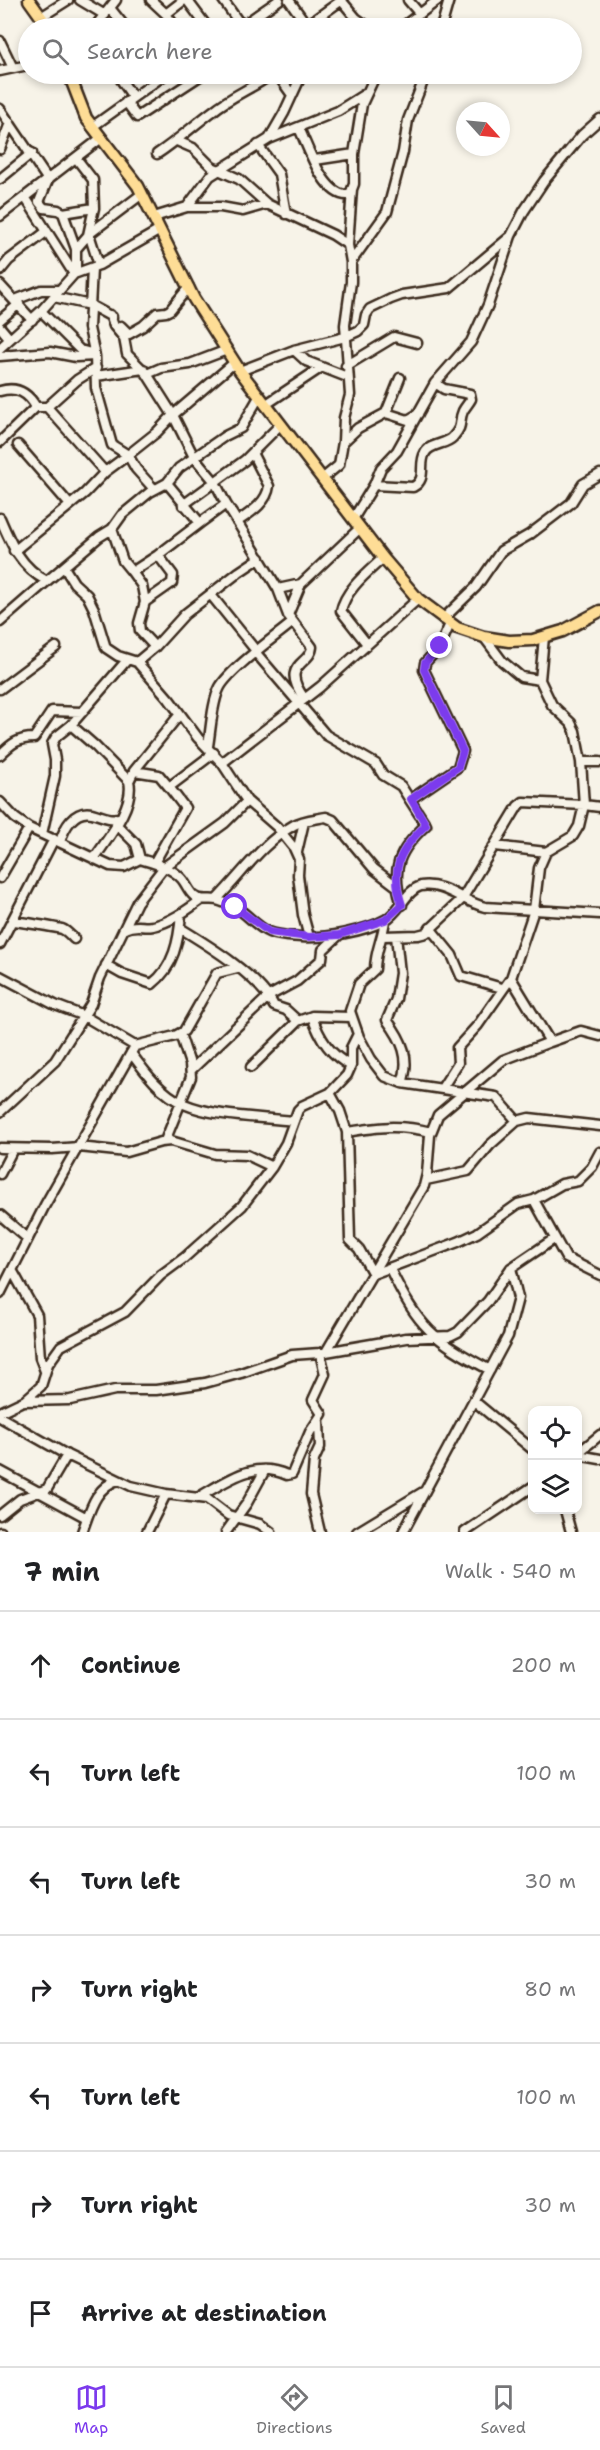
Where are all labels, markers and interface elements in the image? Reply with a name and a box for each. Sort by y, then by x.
search box [18,18,582,84]
icon: search [39,35,72,68]
text: Search here [87,37,213,66]
north arrow [456,102,510,156]
route end [426,632,452,658]
route start [221,893,247,919]
map controls [528,1406,582,1514]
button: locate [528,1406,582,1460]
button: layers [528,1460,582,1514]
text: 7 min [24,1554,100,1589]
text: Walk · 540 m [445,1558,576,1584]
icon: ahead [24,1649,57,1682]
text: Continue [81,1651,181,1680]
text: 200 m [511,1652,576,1678]
icon: left [24,1757,57,1790]
text: Turn left [81,1759,180,1788]
text: 100 m [516,1760,576,1786]
icon: left [24,1865,57,1898]
text: Turn left [81,1867,180,1896]
text: 30 m [524,1868,576,1894]
icon: right [24,1973,57,2006]
text: Turn right [81,1975,198,2004]
text: 80 m [524,1976,576,2002]
icon: left [24,2081,57,2114]
text: Turn left [81,2083,180,2112]
text: 100 m [516,2084,576,2110]
icon: right [24,2189,57,2222]
text: Turn right [81,2191,198,2220]
text: 30 m [524,2192,576,2218]
icon: arrive [24,2297,57,2330]
text: Arrive at destination [81,2299,327,2328]
tab: Map [74,2381,108,2438]
tab: Directions [256,2381,333,2438]
tab: Saved [481,2381,526,2438]

